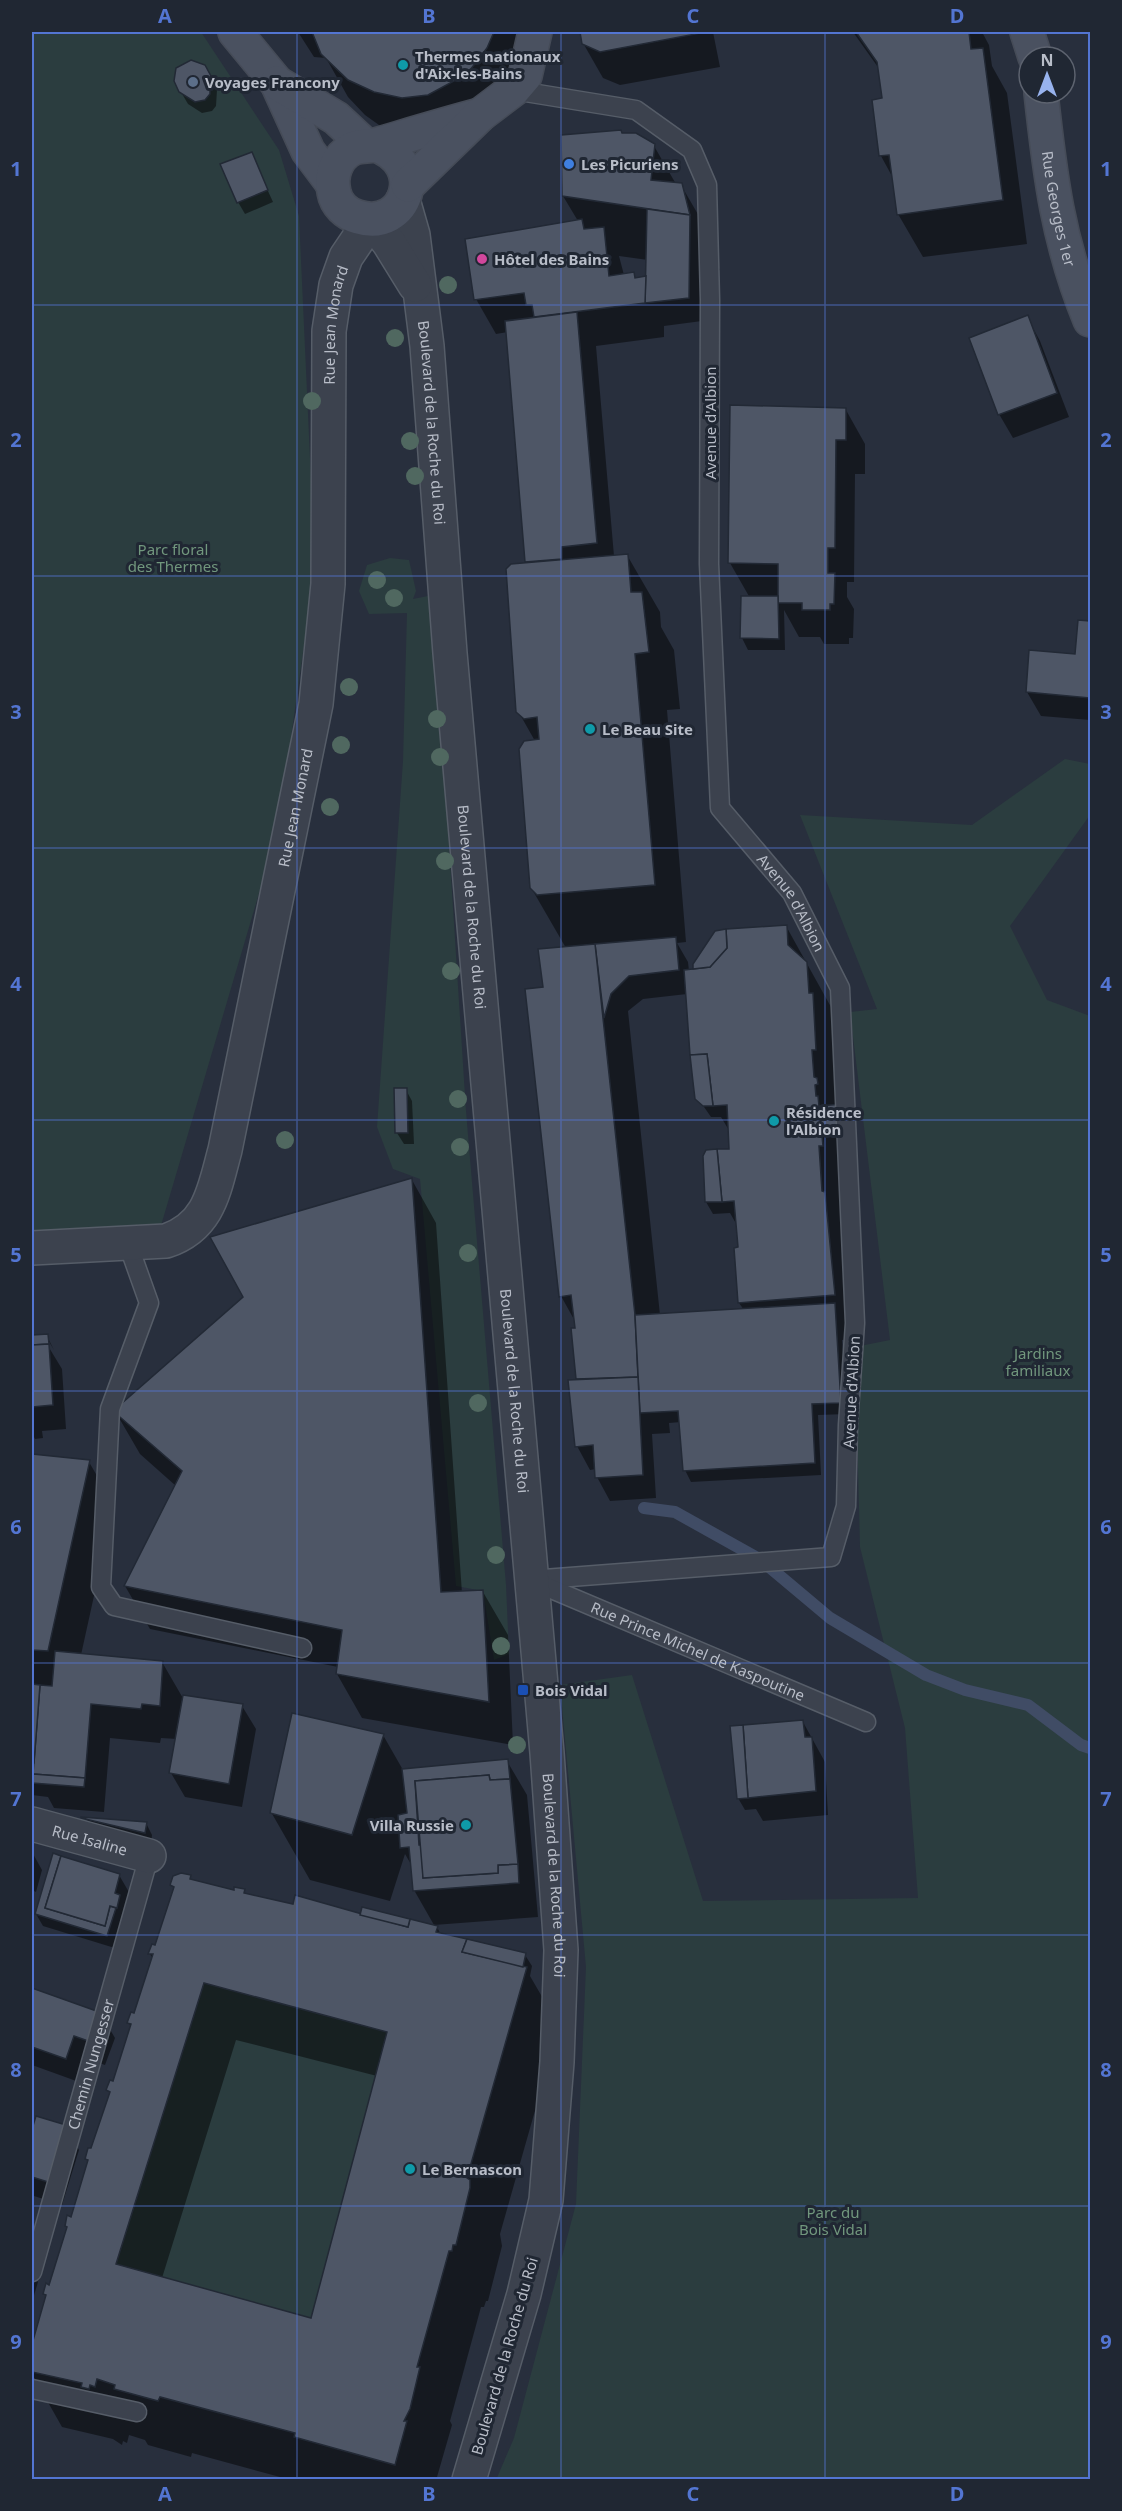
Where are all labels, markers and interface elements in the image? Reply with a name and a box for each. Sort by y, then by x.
text: A [158,2,172,29]
text: B [422,2,436,29]
text: C [687,2,700,29]
text: D [950,2,964,29]
north arrow [1017,45,1077,105]
place label: Thermes nationaux d'Aix-les-Bains [415,46,561,83]
text: N [1040,49,1054,71]
marker: Thermes nationaux d'Aix-les-Bains [396,58,410,72]
place label: Voyages Francony [205,72,340,92]
marker: Voyages Francony [186,75,200,89]
street label: Rue Georges 1er [1038,150,1080,269]
place label: Les Picuriens [581,154,679,174]
text: 1 [10,155,22,182]
text: 1 [1100,155,1112,182]
marker: Les Picuriens [562,157,576,171]
place label: Hôtel des Bains [494,249,609,269]
marker: Hôtel des Bains [475,252,489,266]
street label: Rue Jean Monard [319,262,352,385]
street label: Boulevard de la Roche du Roi [414,319,450,526]
street label: Avenue d'Albion [700,366,720,480]
text: 2 [10,426,22,453]
text: 2 [1100,426,1112,453]
park label: Parc floral des Thermes [128,539,218,576]
text: 3 [10,698,22,725]
text: 3 [1100,698,1112,725]
place label: Le Beau Site [602,719,693,739]
marker: Le Beau Site [583,722,597,736]
street label: Rue Jean Monard [273,747,317,869]
street label: Boulevard de la Roche du Roi [453,804,491,1010]
street label: Avenue d'Albion [753,849,830,955]
text: 4 [10,970,22,997]
text: 4 [1100,970,1112,997]
place label: Résidence l'Albion [786,1102,862,1139]
marker: Résidence l'Albion [767,1114,781,1128]
text: 5 [10,1241,22,1268]
text: 5 [1100,1241,1112,1268]
street label: Boulevard de la Roche du Roi [496,1288,534,1494]
street label: Avenue d'Albion [838,1335,864,1449]
park label: Jardins familiaux [1006,1343,1070,1380]
text: 6 [10,1513,22,1540]
text: 6 [1100,1513,1112,1540]
street label: Rue Prince Michel de Kaspoutine [588,1597,808,1705]
place label: Bois Vidal [535,1680,607,1700]
marker: Bois Vidal [516,1683,530,1697]
street label: Boulevard de la Roche du Roi [538,1772,571,1978]
text: 7 [10,1785,22,1812]
text: 7 [1100,1785,1112,1812]
place label: Villa Russie [370,1815,454,1835]
marker: Villa Russie [459,1818,473,1832]
street label: Rue Isaline [50,1820,130,1860]
street label: Chemin Nungesser [63,1996,118,2132]
text: 8 [10,2056,22,2083]
text: 8 [1100,2056,1112,2083]
place label: Le Bernascon [422,2159,522,2179]
marker: Le Bernascon [403,2162,417,2176]
park label: Parc du Bois Vidal [799,2202,867,2239]
street label: Boulevard de la Roche du Roi [466,2255,542,2457]
text: 9 [10,2328,22,2355]
text: 9 [1100,2328,1112,2355]
text: A [158,2480,172,2507]
text: B [422,2480,436,2507]
text: C [687,2480,700,2507]
text: D [950,2480,964,2507]

